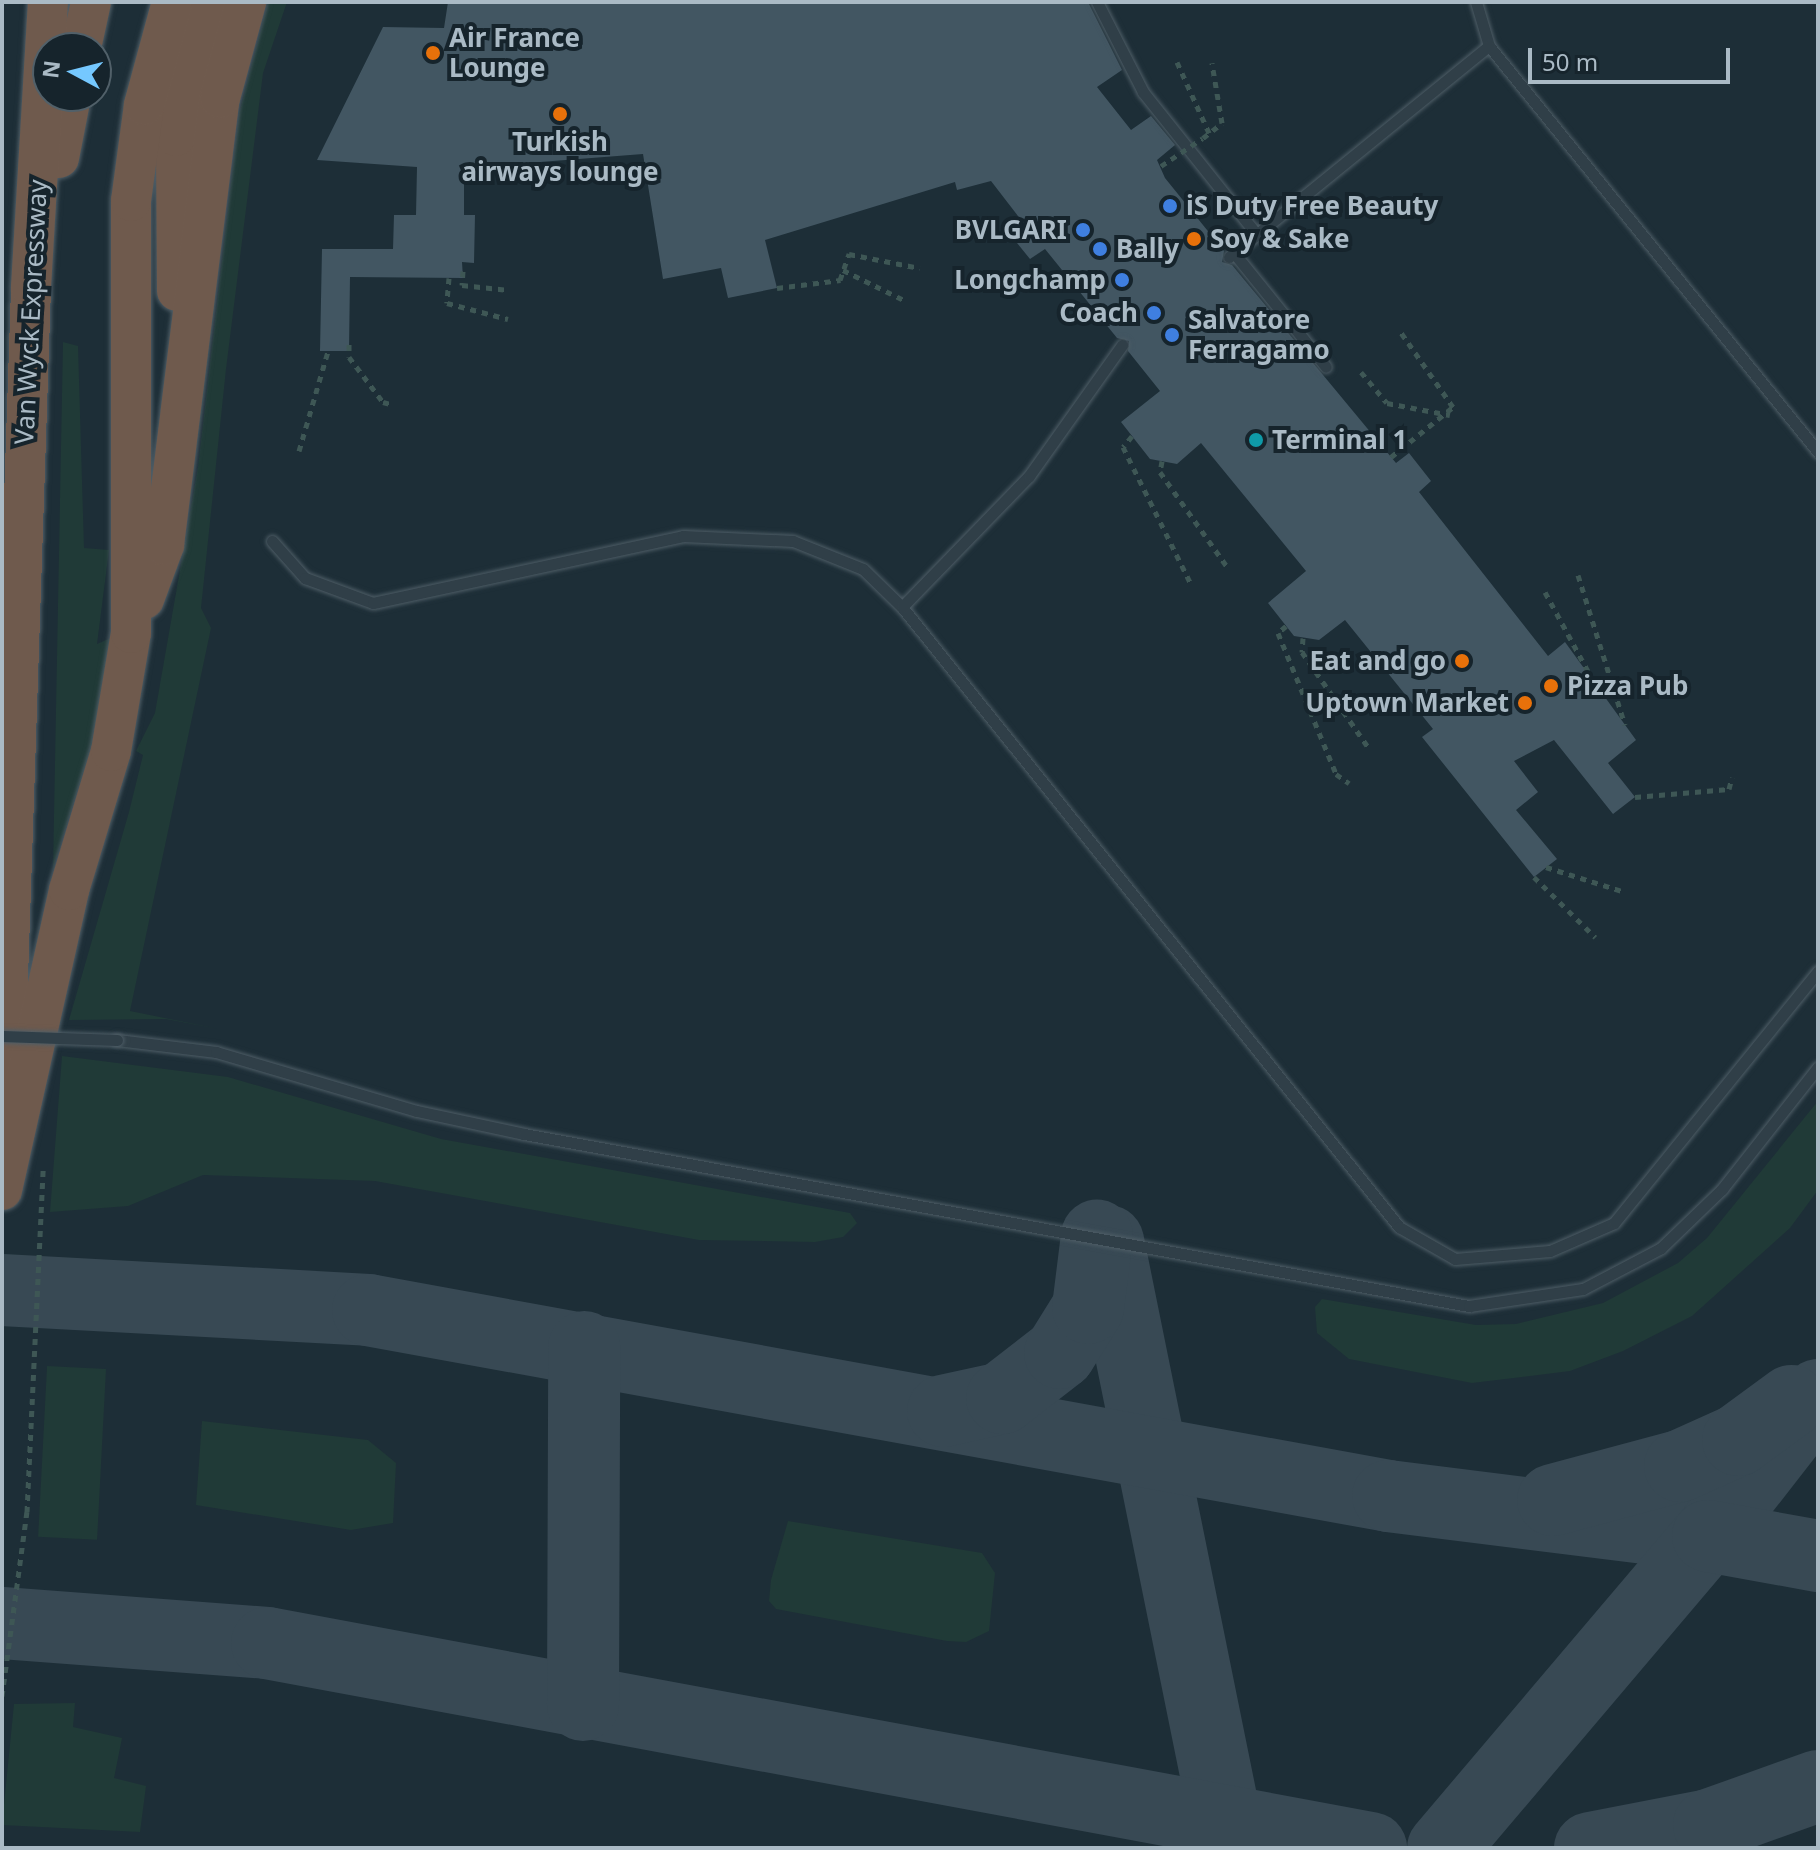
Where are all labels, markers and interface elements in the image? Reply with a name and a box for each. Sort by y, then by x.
place label: Air France Lounge [449,22,580,84]
north arrow [32,32,112,112]
scale bar [1532,32,1734,82]
marker: Air France Lounge [424,44,442,62]
text: 50 m [1542,45,1598,78]
text: N [34,59,66,80]
marker: Turkish airways lounge [551,105,569,123]
place label: Turkish airways lounge [461,126,659,188]
street label: Van Wyck Expressway [8,179,54,445]
place label: iS Duty Free Beauty [1186,190,1438,222]
marker: iS Duty Free Beauty [1161,197,1179,215]
place label: BVLGARI [955,214,1067,246]
marker: BVLGARI [1074,221,1092,239]
place label: Soy & Sake [1210,223,1349,255]
marker: Soy & Sake [1185,230,1203,248]
place label: Bally [1116,233,1179,265]
marker: Bally [1091,240,1109,258]
place label: Longchamp [954,264,1106,296]
marker: Longchamp [1113,271,1131,289]
place label: Coach [1059,297,1138,329]
marker: Coach [1145,304,1163,322]
place label: Salvatore Ferragamo [1188,304,1330,366]
marker: Salvatore Ferragamo [1163,326,1181,344]
place label: Terminal 1 [1272,424,1407,456]
marker: Terminal 1 [1247,431,1265,449]
place label: Eat and go [1309,645,1446,677]
marker: Eat and go [1453,652,1471,670]
place label: Pizza Pub [1567,670,1688,702]
marker: Pizza Pub [1542,677,1560,695]
place label: Uptown Market [1305,687,1509,719]
marker: Uptown Market [1516,694,1534,712]

